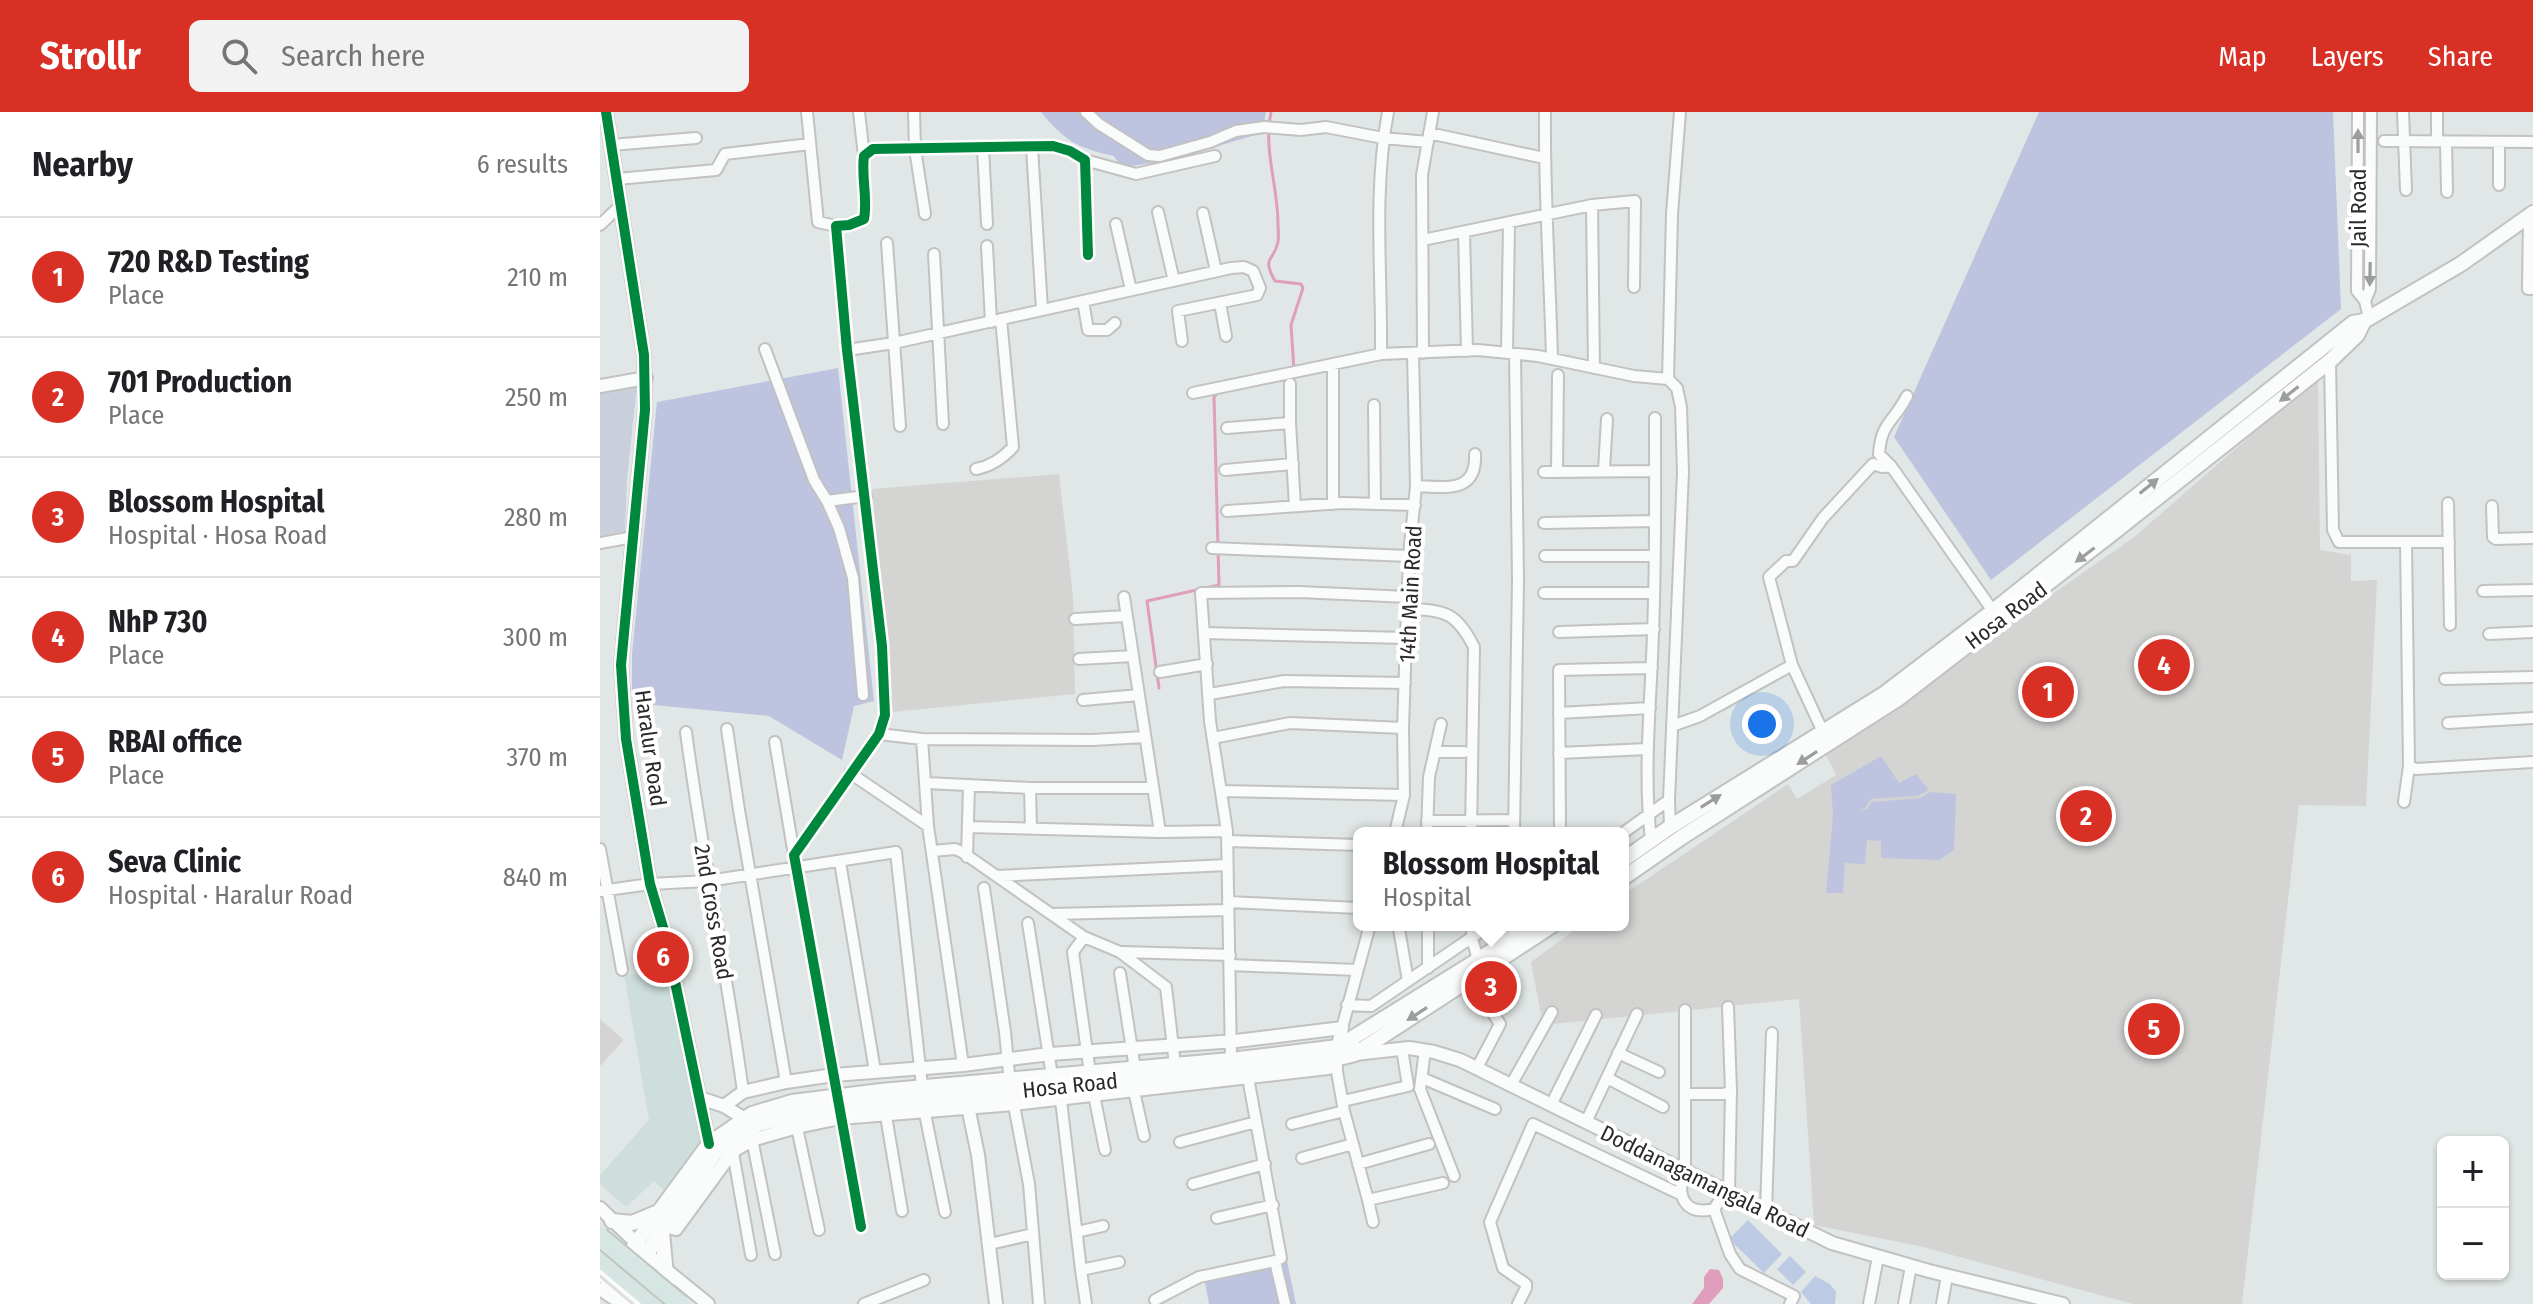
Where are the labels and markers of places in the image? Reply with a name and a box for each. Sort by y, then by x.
pin: 4 [2138,635,2190,695]
pin: 1 [2022,662,2074,722]
pin: 2 [2060,786,2112,846]
pin: 6 [637,927,689,987]
pin: 3 [1465,957,1517,1017]
pin: 5 [2128,999,2180,1059]

